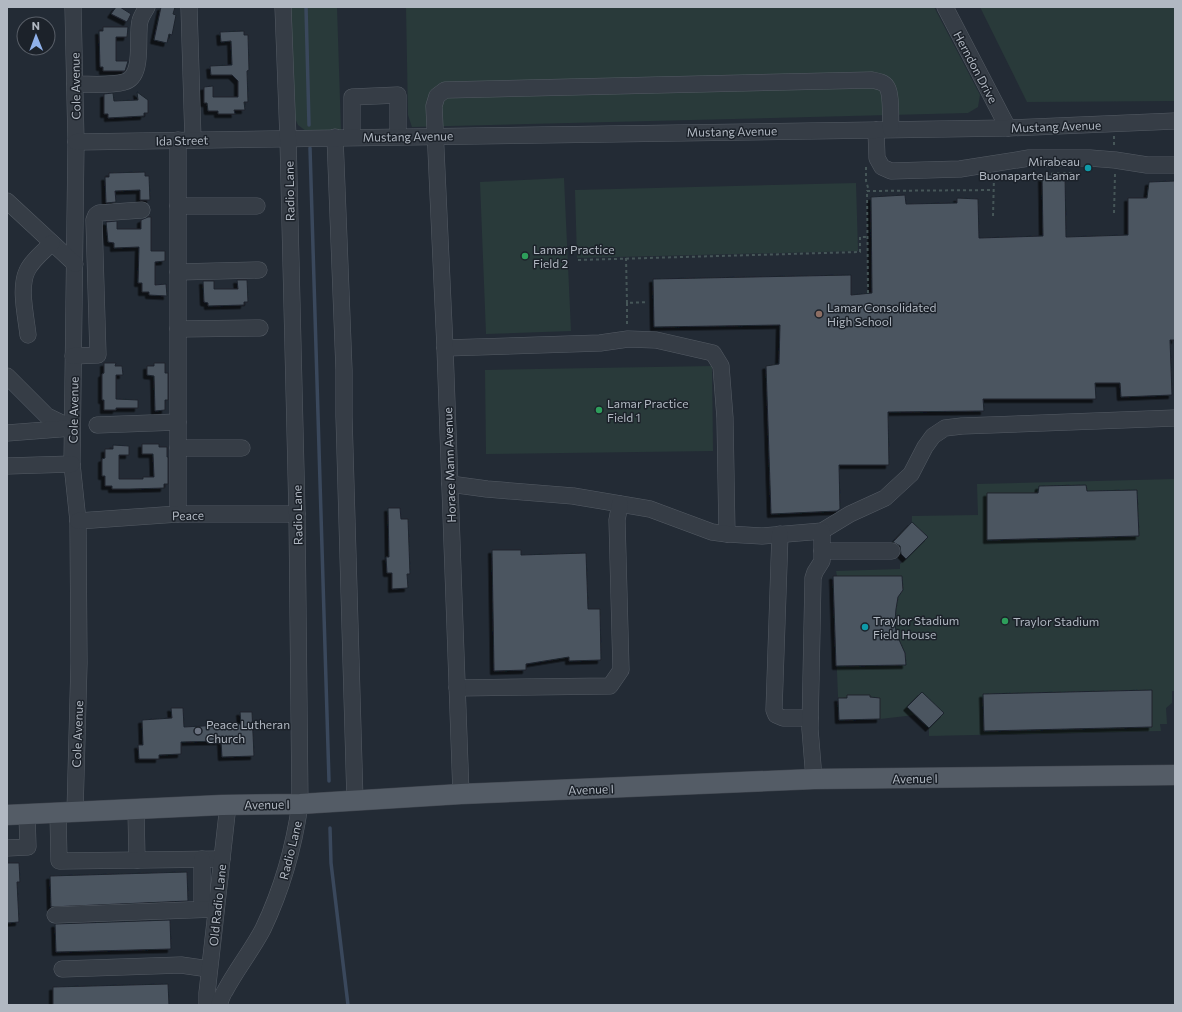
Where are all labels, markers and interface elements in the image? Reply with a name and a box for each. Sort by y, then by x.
north arrow [16,16,56,56]
text: N [32,19,40,32]
street label: Herndon Drive [951,29,1001,105]
street label: Cole Avenue [67,52,83,120]
street label: Mustang Avenue [1011,117,1101,135]
street label: Mustang Avenue [687,123,777,139]
street label: Mustang Avenue [363,128,453,144]
street label: Ida Street [155,133,209,147]
place label: Mirabeau Buonaparte Lamar [979,154,1080,182]
street label: Radio Lane [281,161,297,221]
marker: Mirabeau Buonaparte Lamar [1083,163,1093,173]
place label: Lamar Practice Field 2 [533,242,615,270]
marker: Lamar Practice Field 2 [520,251,530,261]
place label: Lamar Consolidated High School [827,300,936,328]
marker: Lamar Consolidated High School [814,309,824,319]
street label: Cole Avenue [65,376,81,444]
place label: Lamar Practice Field 1 [607,396,689,424]
marker: Lamar Practice Field 1 [594,405,604,415]
street label: Horace Mann Avenue [440,407,458,523]
street label: Radio Lane [289,485,305,545]
street label: Peace [172,508,204,522]
place label: Traylor Stadium Field House [873,613,959,641]
place label: Traylor Stadium [1013,614,1099,628]
marker: Traylor Stadium [1000,616,1010,626]
marker: Traylor Stadium Field House [860,622,870,632]
street label: Cole Avenue [69,700,85,768]
place label: Peace Lutheran Church [206,717,290,745]
marker: Peace Lutheran Church [193,726,203,736]
street label: Avenue I [892,771,938,785]
street label: Avenue I [568,781,614,797]
street label: Avenue I [244,797,290,811]
street label: Radio Lane [276,819,304,881]
street label: Old Radio Lane [206,863,228,947]

